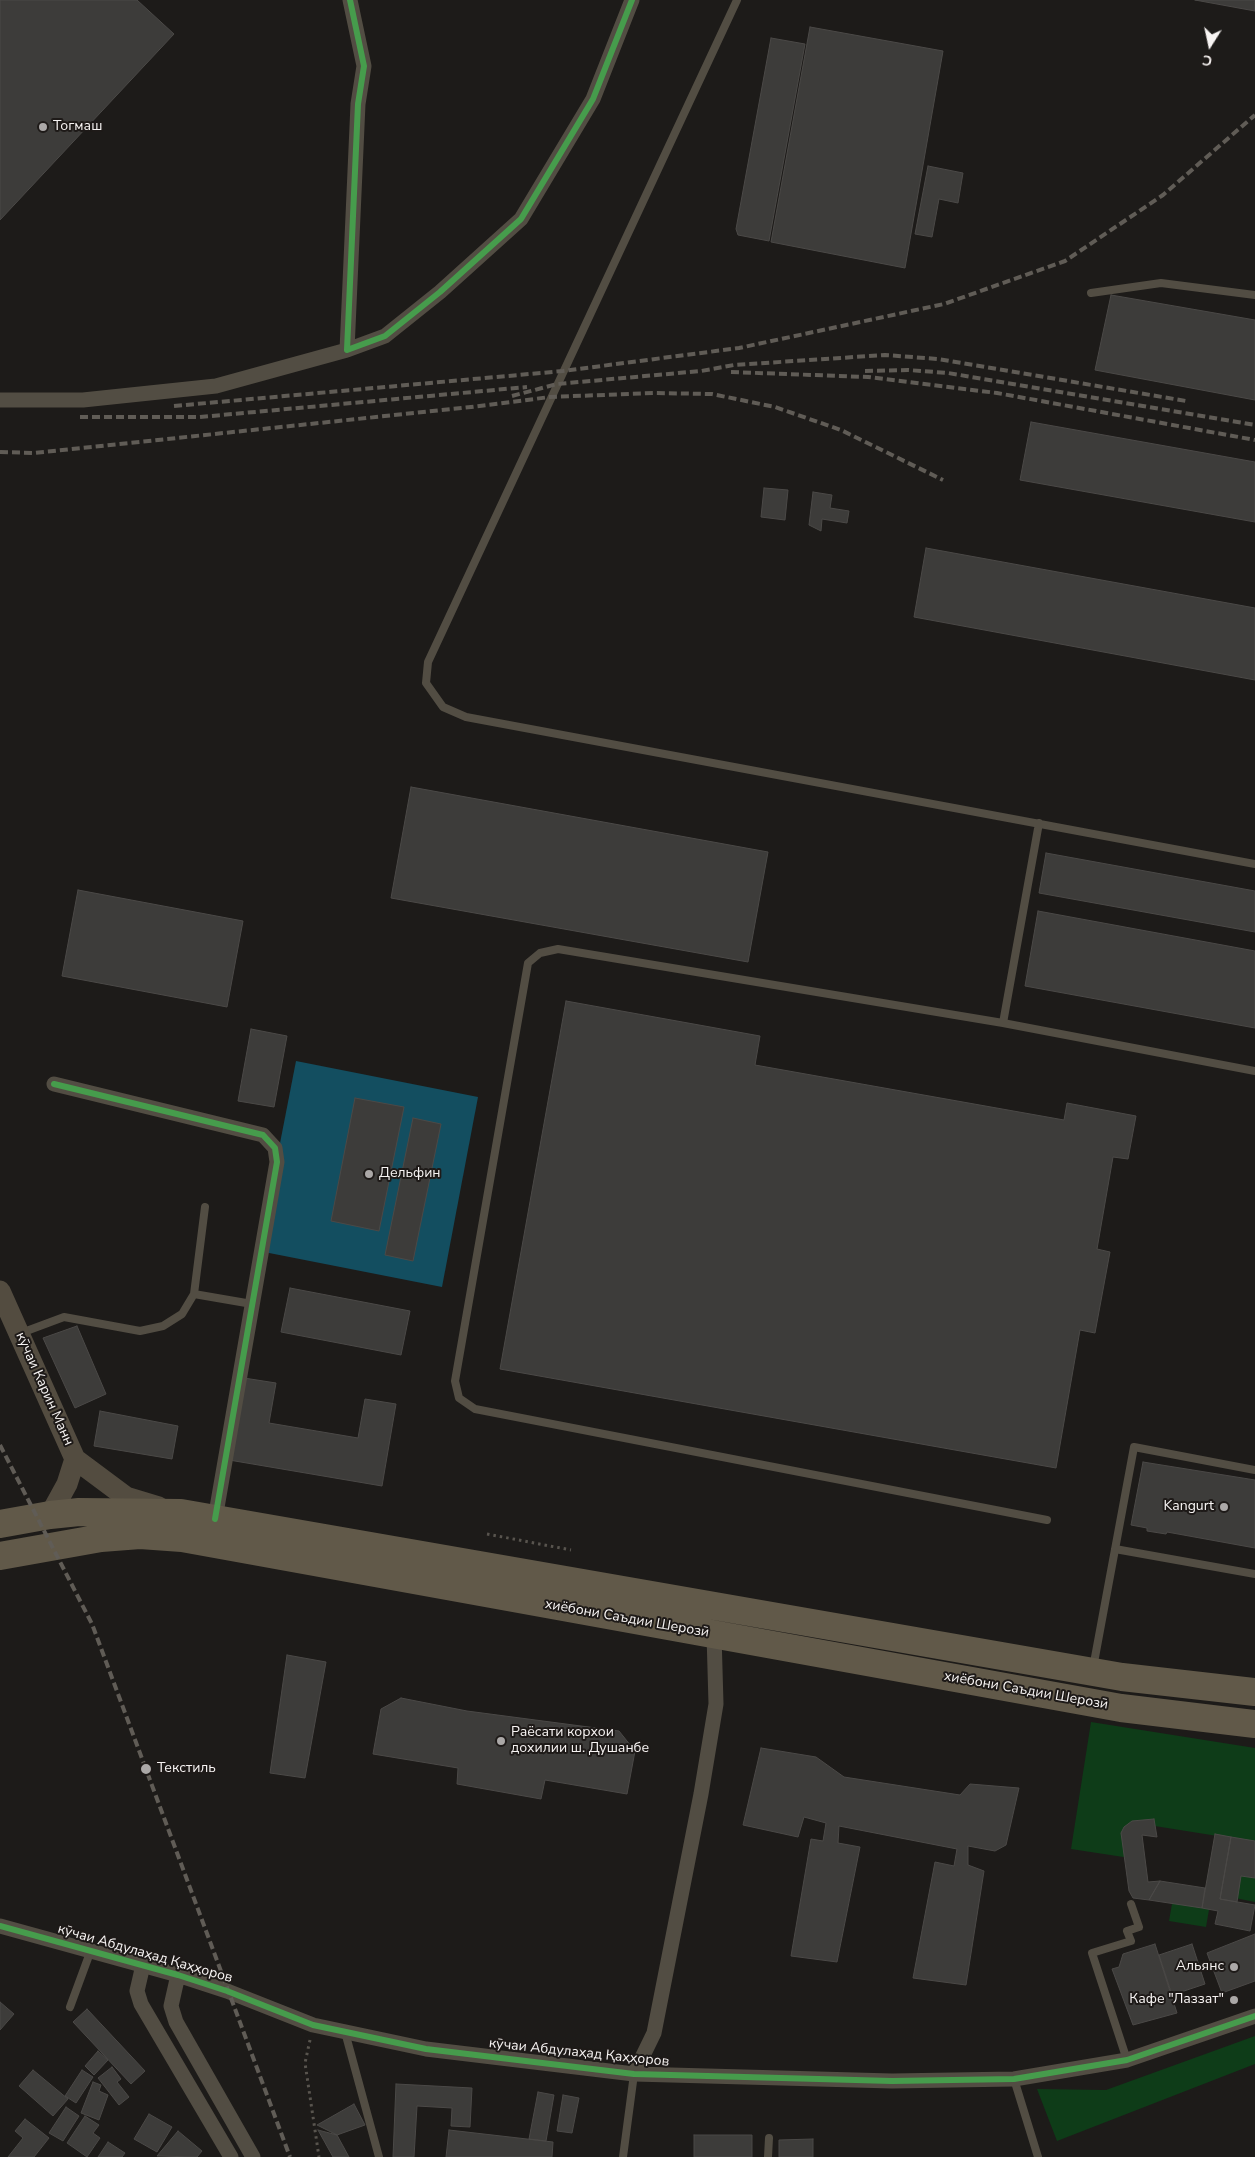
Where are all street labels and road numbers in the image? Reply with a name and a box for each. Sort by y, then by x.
street label: кӯчаи Карин Манн [11,1330,77,1448]
street label: хиёбони Саъдии Шерозӣ [544,1596,710,1642]
street label: хиёбони Саъдии Шерозӣ [943,1668,1109,1714]
street label: кӯчаи Абдулаҳад Қаҳҳоров [56,1921,234,1987]
street label: кӯчаи Абдулаҳад Қаҳҳоров [488,2035,670,2071]

